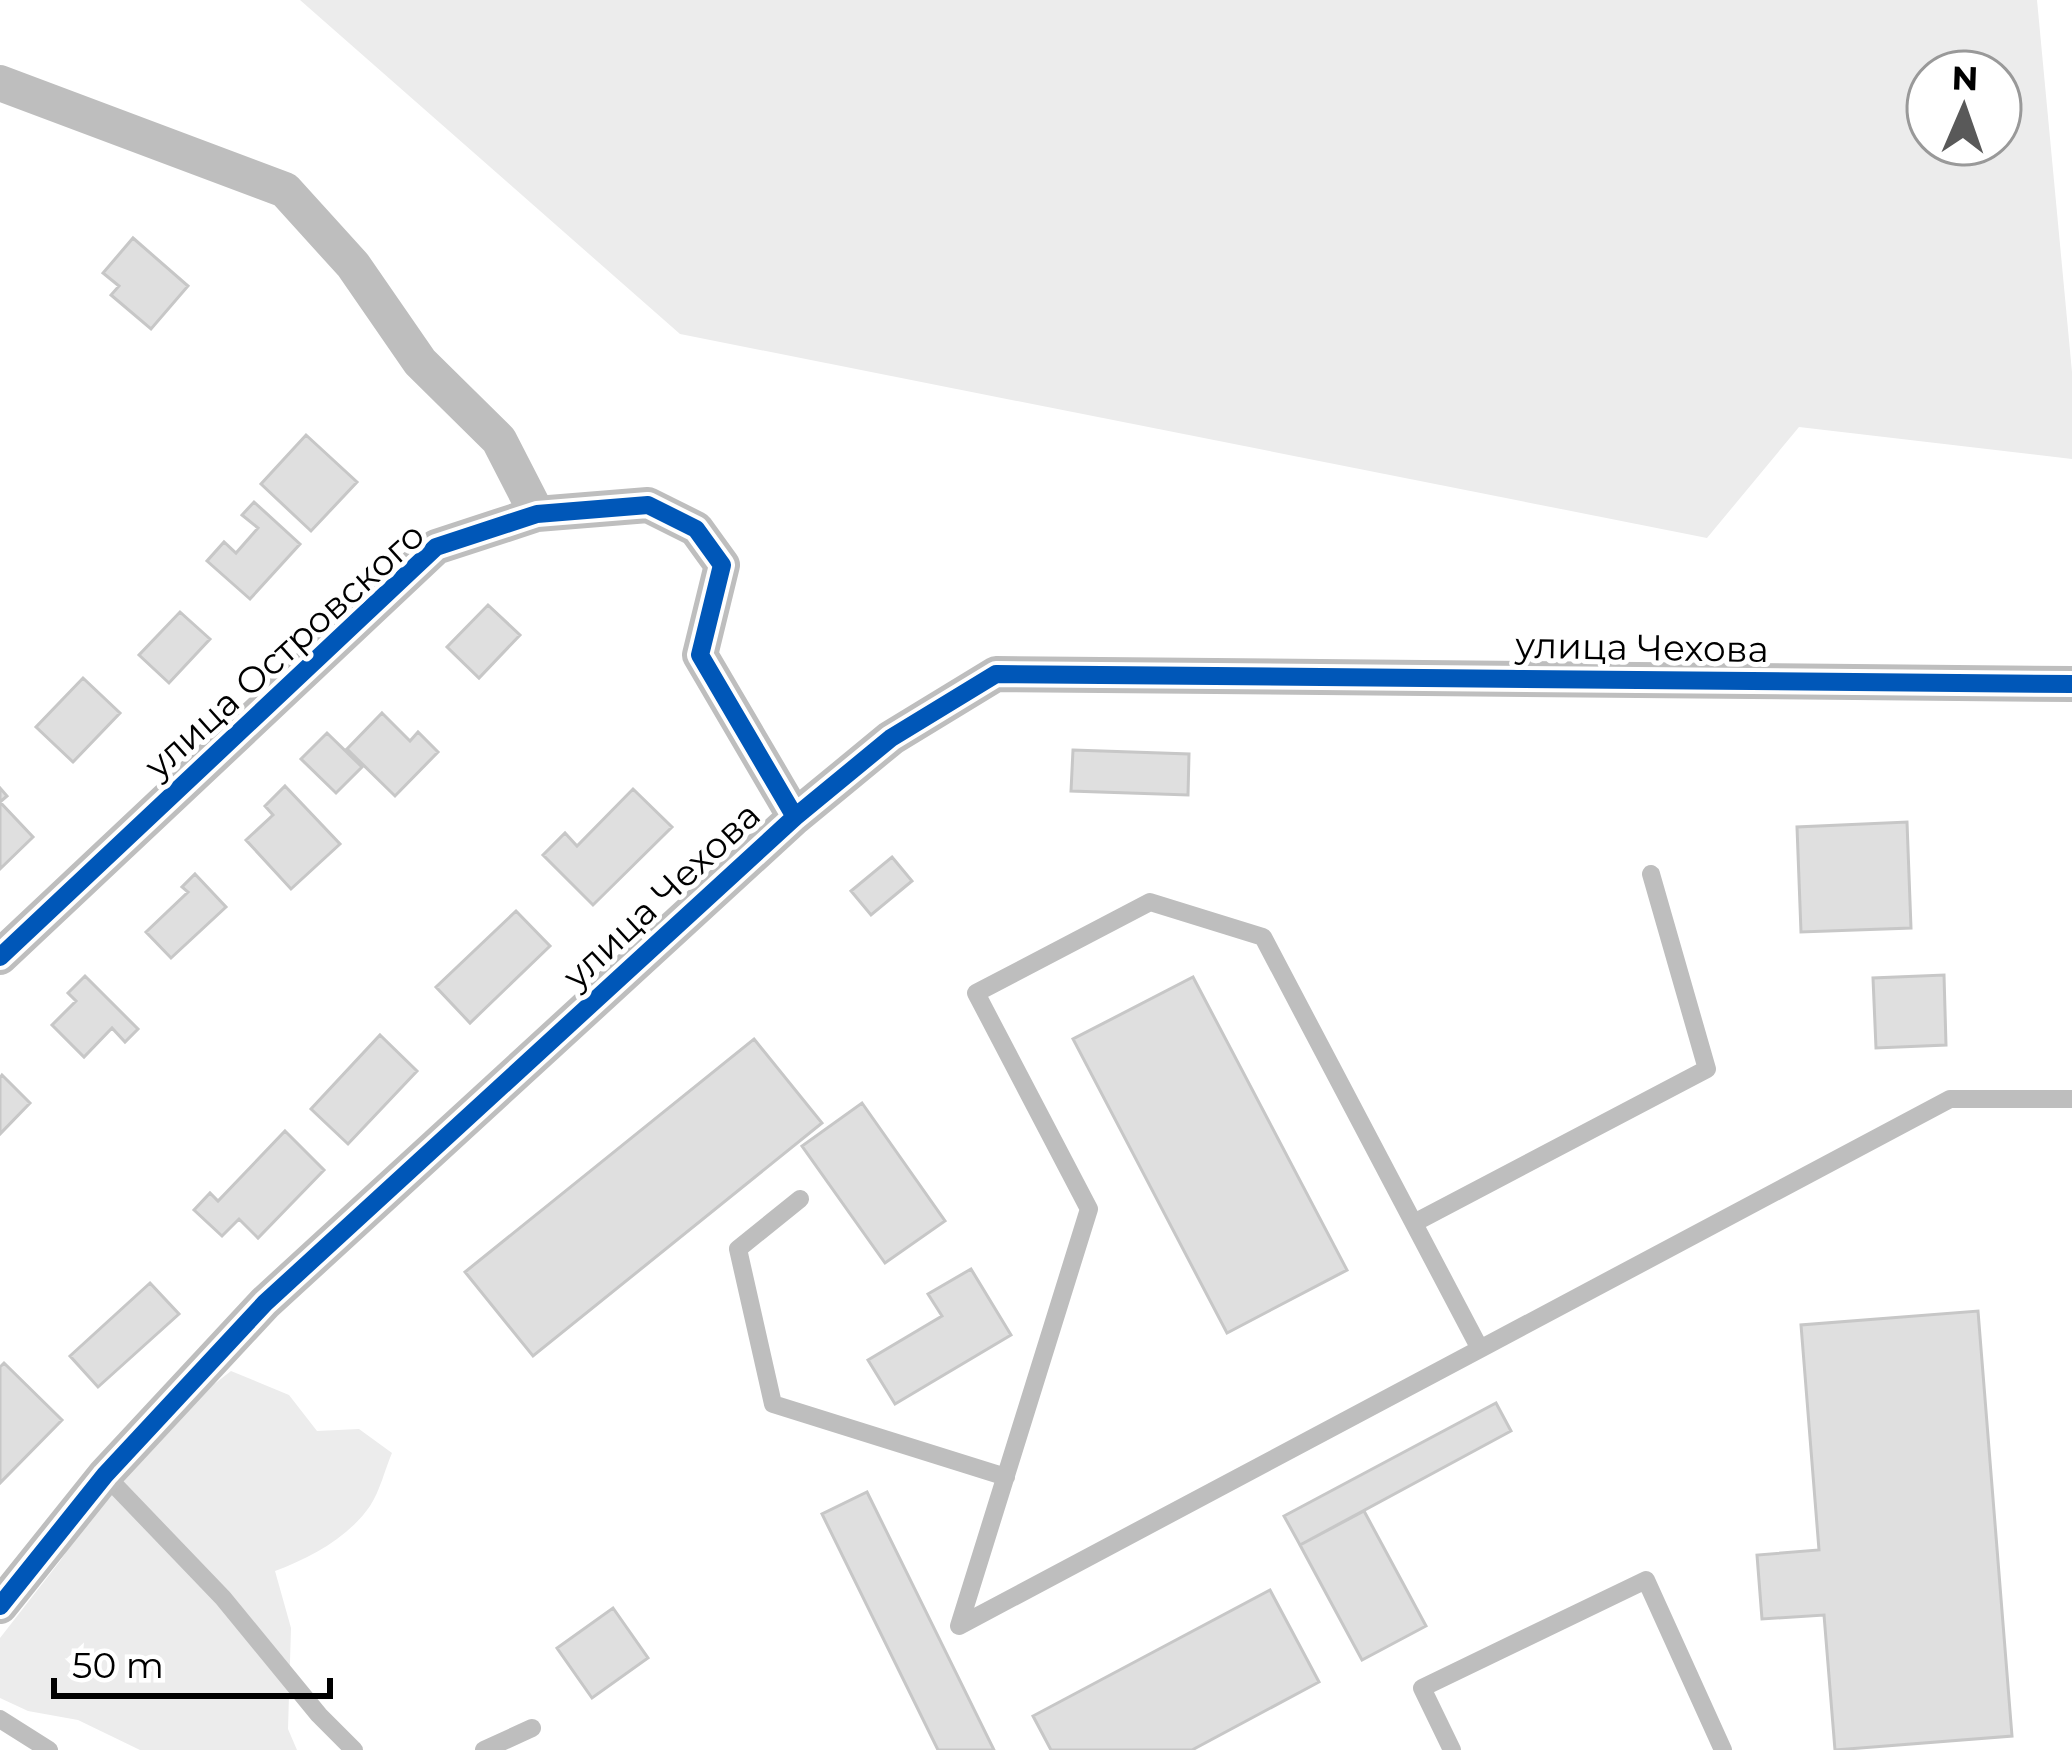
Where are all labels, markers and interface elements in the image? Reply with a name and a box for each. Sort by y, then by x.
north arrow [1904,48,2024,168]
text: N [1951,58,1979,98]
street label: улица Островского [134,513,433,788]
street label: улица Чехова [1514,623,1769,671]
street label: улица Чехова [553,793,769,998]
scale bar [54,1624,330,1698]
text: 50 m [72,1643,164,1687]

